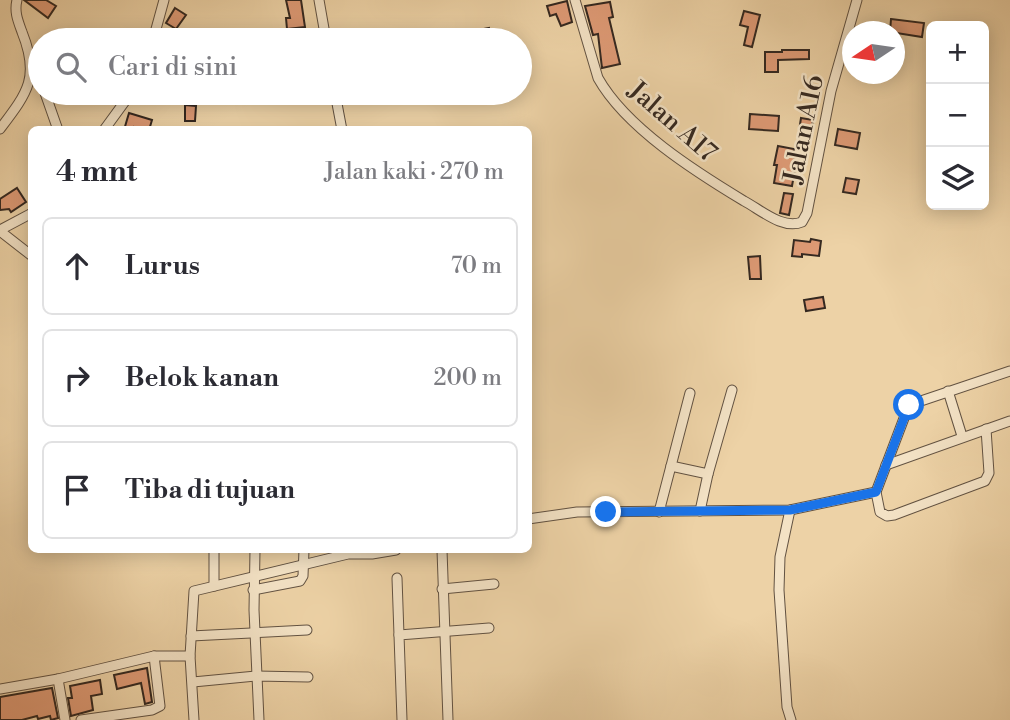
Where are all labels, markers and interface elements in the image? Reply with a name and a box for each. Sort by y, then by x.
north arrow [842,21,905,84]
map controls [926,21,989,210]
button: + [926,21,989,84]
search box [28,28,532,105]
icon: search [52,48,90,86]
text: Cari di sini [108,51,237,83]
street label: Jalan A16 [777,72,831,187]
street label: Jalan A17 [621,74,723,169]
button: − [926,84,989,147]
button: layers [926,147,989,210]
text: 4 mnt [56,153,137,191]
text: Jalan kaki · 270 m [324,158,504,186]
icon: ahead [58,247,96,285]
text: Lurus [125,250,200,282]
text: 70 m [451,252,502,280]
icon: right [58,359,96,397]
text: Belok kanan [125,362,279,394]
text: 200 m [434,364,502,392]
route start [893,389,924,420]
icon: arrive [58,471,96,509]
text: Tiba di tujuan [125,474,295,506]
route end [590,496,621,527]

